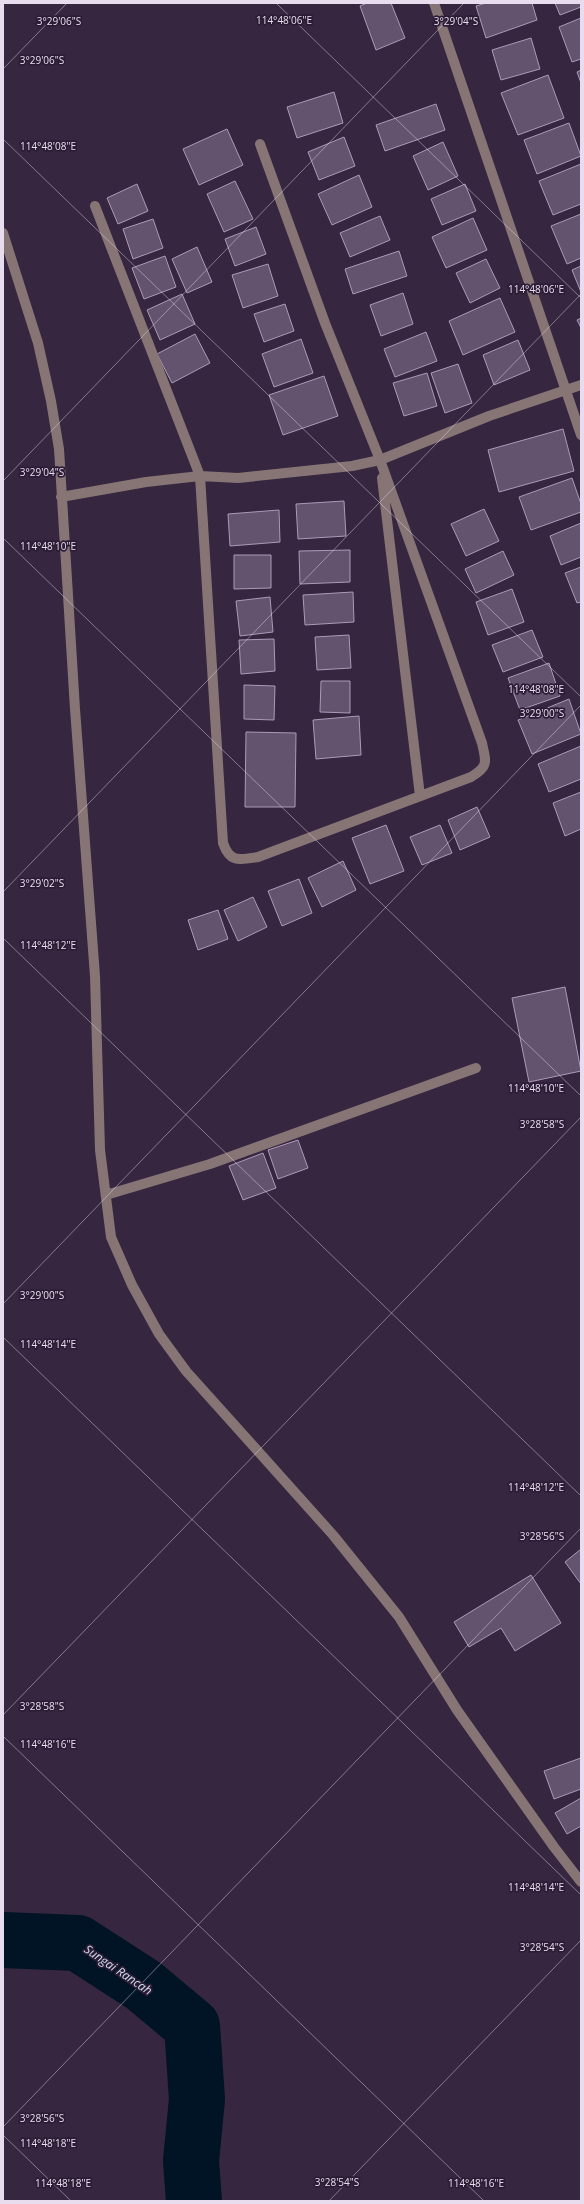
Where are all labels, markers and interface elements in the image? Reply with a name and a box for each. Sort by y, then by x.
text: 114°48'06"E [256,13,312,27]
text: 3°29'06"S [37,14,81,28]
text: 3°29'04"S [434,14,478,28]
text: 3°29'06"S [20,53,64,67]
text: 114°48'08"E [20,139,76,153]
text: 114°48'06"E [508,282,564,296]
text: 3°29'04"S [20,465,64,479]
text: 114°48'10"E [20,539,76,553]
text: 114°48'08"E [508,682,564,696]
text: 3°29'00"S [520,706,564,720]
text: 3°29'02"S [20,876,64,890]
text: 114°48'12"E [20,938,76,952]
text: 114°48'10"E [508,1081,564,1095]
text: 3°28'58"S [520,1117,564,1131]
text: 3°29'00"S [20,1288,64,1302]
text: 114°48'14"E [20,1337,76,1351]
text: 114°48'12"E [508,1480,564,1494]
text: 3°28'56"S [520,1529,564,1543]
text: 3°28'58"S [20,1699,64,1713]
text: 114°48'16"E [20,1737,76,1751]
text: 114°48'14"E [508,1880,564,1894]
text: 3°28'54"S [520,1940,564,1954]
water label: Sungai Rancah [81,1941,156,1999]
text: 3°28'56"S [20,2111,64,2125]
text: 114°48'18"E [20,2136,76,2150]
text: 3°28'54"S [315,2175,359,2189]
text: 114°48'18"E [35,2176,91,2190]
text: 114°48'16"E [448,2176,504,2190]

